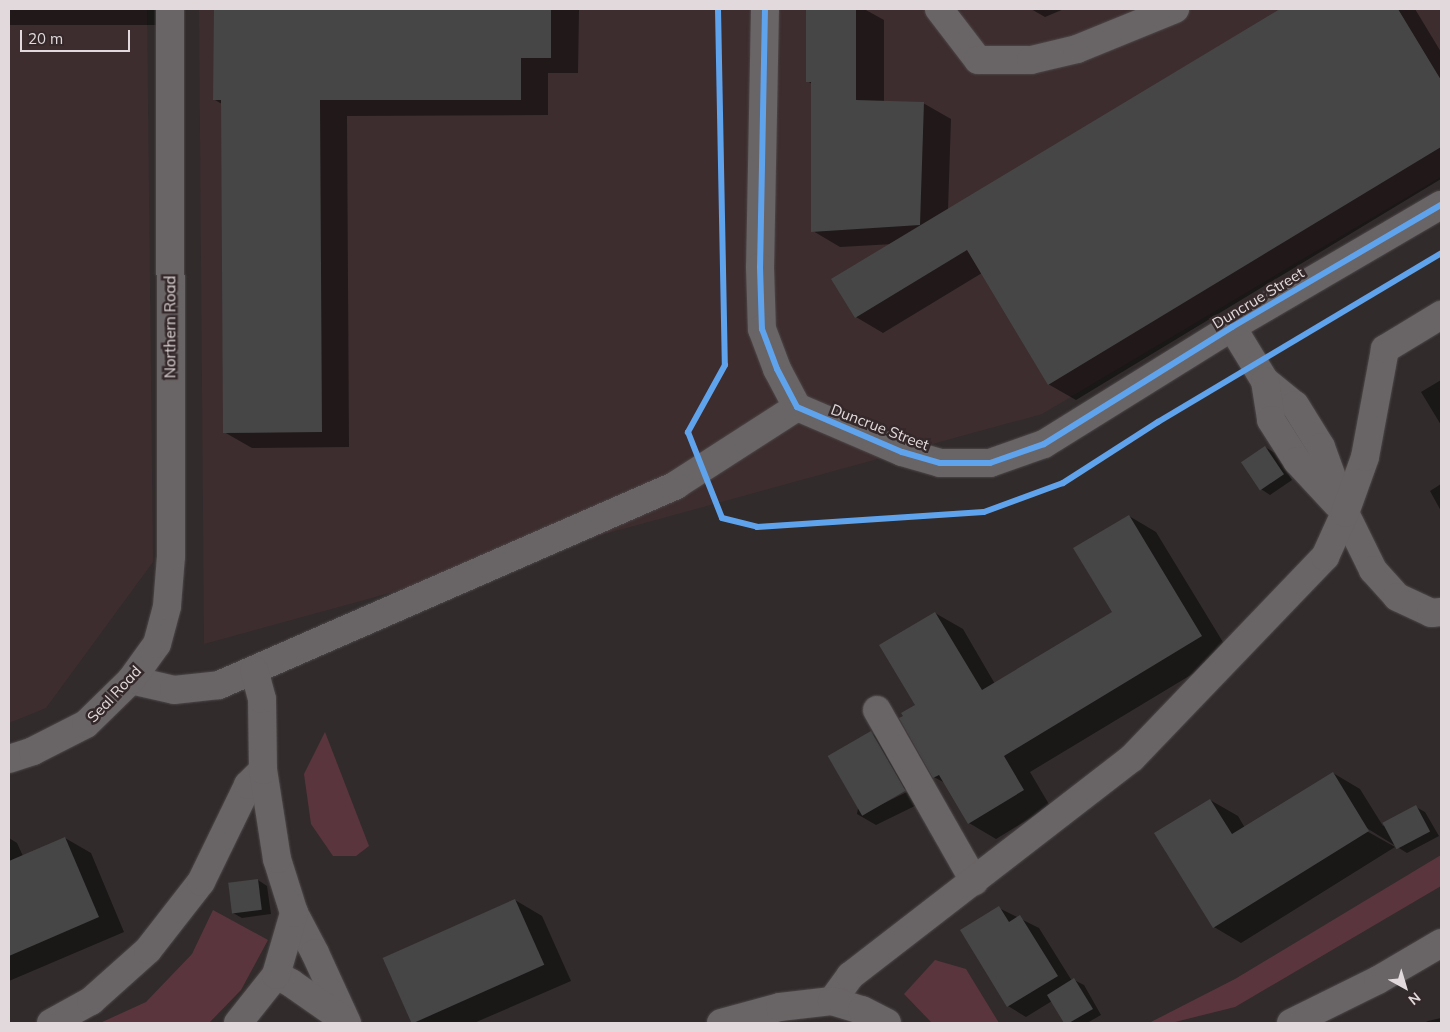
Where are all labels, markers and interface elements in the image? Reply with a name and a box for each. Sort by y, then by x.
scale bar [22,20,132,52]
text: 20 m [28,29,63,48]
street label: Duncrue Street [1209,264,1307,332]
street label: Northern Road [161,276,179,378]
street label: Duncrue Street [828,400,932,454]
street label: Seal Road [83,662,145,726]
north arrow [1380,962,1430,1012]
text: N [1405,988,1424,1009]

